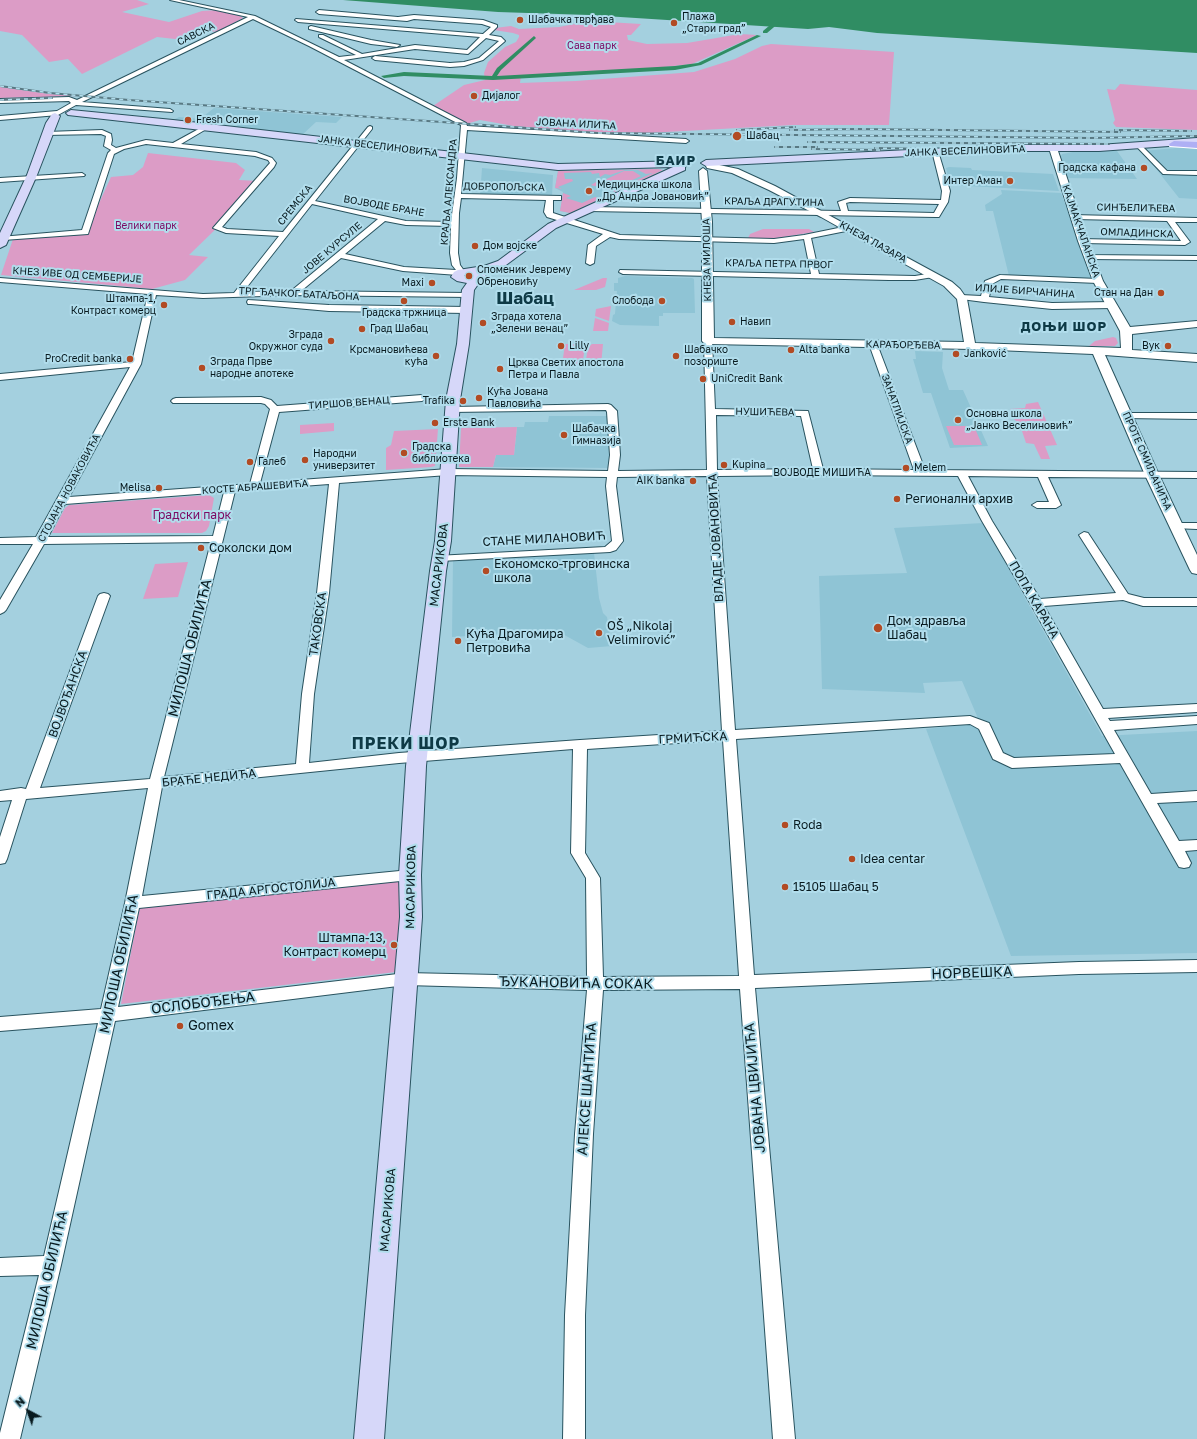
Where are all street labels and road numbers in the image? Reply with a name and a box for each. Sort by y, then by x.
street label: САВСКА [175,20,217,48]
street label: ЈОВАНА ИЛИЋА [536,116,616,132]
street label: ЈАНКА ВЕСЕЛИНОВИЋА [317,133,439,159]
street label: КРАЉА АЛЕКСАНДРА [438,138,460,246]
street label: ЈАНКА ВЕСЕЛИНОВИЋА [904,143,1026,159]
street label: ДОБРОПОЉСКА [463,180,545,194]
street label: СРЕМСКА [275,182,315,228]
street label: КАЈМАКЧАЛАНСКА [1059,183,1103,279]
street label: ВОЈВОДЕ БРАНЕ [343,193,425,219]
street label: КРАЉА ДРАГУТИНА [724,195,824,209]
street label: СИНЂЕЛИЋЕВА [1097,201,1175,215]
street label: КНЕЗА МИЛОША [700,218,714,302]
street label: ЈОВЕ КУРСУЛЕ [300,219,364,277]
street label: КНЕЗА ЛАЗАРА [837,219,909,265]
street label: ОМЛАДИНСКА [1100,226,1174,240]
street label: КРАЉА ПЕТРА ПРВОГ [725,257,833,271]
street label: КНЕЗ ИВЕ ОД СЕМБЕРИЈЕ [12,265,142,285]
street label: ИЛИЈЕ БИРЧАНИНА [975,282,1075,300]
street label: ТРГ ЂАЧКОГ БАТАЉОНА [238,285,360,303]
street label: КАРАЂОРЂЕВА [865,338,941,352]
street label: ЗАНАТЛИЈСКА [879,373,915,445]
street label: ТИРШОВ ВЕНАЦ [308,394,390,412]
street label: НУШИЋЕВА [735,405,795,419]
street label: ПРОТЕ СМИЉАНИЋА [1120,410,1174,512]
street label: СТОЈАНА НОВАКОВИЋА [35,432,103,544]
street label: ВОЈВОДЕ МИШИЋА [773,467,871,479]
street label: ВЛАДЕ ЈОВАНОВИЋА [705,473,727,603]
street label: КОСТЕ АБРАШЕВИЋА [201,477,309,497]
street label: МАСАРИКОВА [427,522,451,608]
street label: СТАНЕ МИЛАНОВИЋ [482,529,606,549]
street label: ПОПА КАРАНА [1006,559,1062,641]
street label: МИЛОША ОБИЛИЋА [165,577,215,719]
street label: ТАКОВСКА [306,591,330,657]
street label: ВОЈВОЂАНСКА [46,648,90,740]
street label: ГРМИЋСКА [658,729,728,747]
street label: БРАЋЕ НЕДИЋА [161,766,257,790]
street label: МАСАРИКОВА [403,845,419,929]
street label: ГРАДА АРГОСТОЛИЈА [206,875,336,903]
street label: МИЛОША ОБИЛИЋА [96,893,142,1035]
street label: НОРВЕШКА [931,963,1013,983]
street label: ЂУКАНОВИЋА СОКАК [499,973,653,993]
street label: ОСЛОБОЂЕЊА [150,988,256,1018]
street label: АЛЕКСЕ ШАНТИЋА [574,1022,600,1156]
street label: ЈОВАНА ЦВИЈИЋА [741,1022,769,1154]
street label: МАСАРИКОВА [377,1168,399,1252]
street label: МИЛОША ОБИЛИЋА [23,1209,71,1351]

